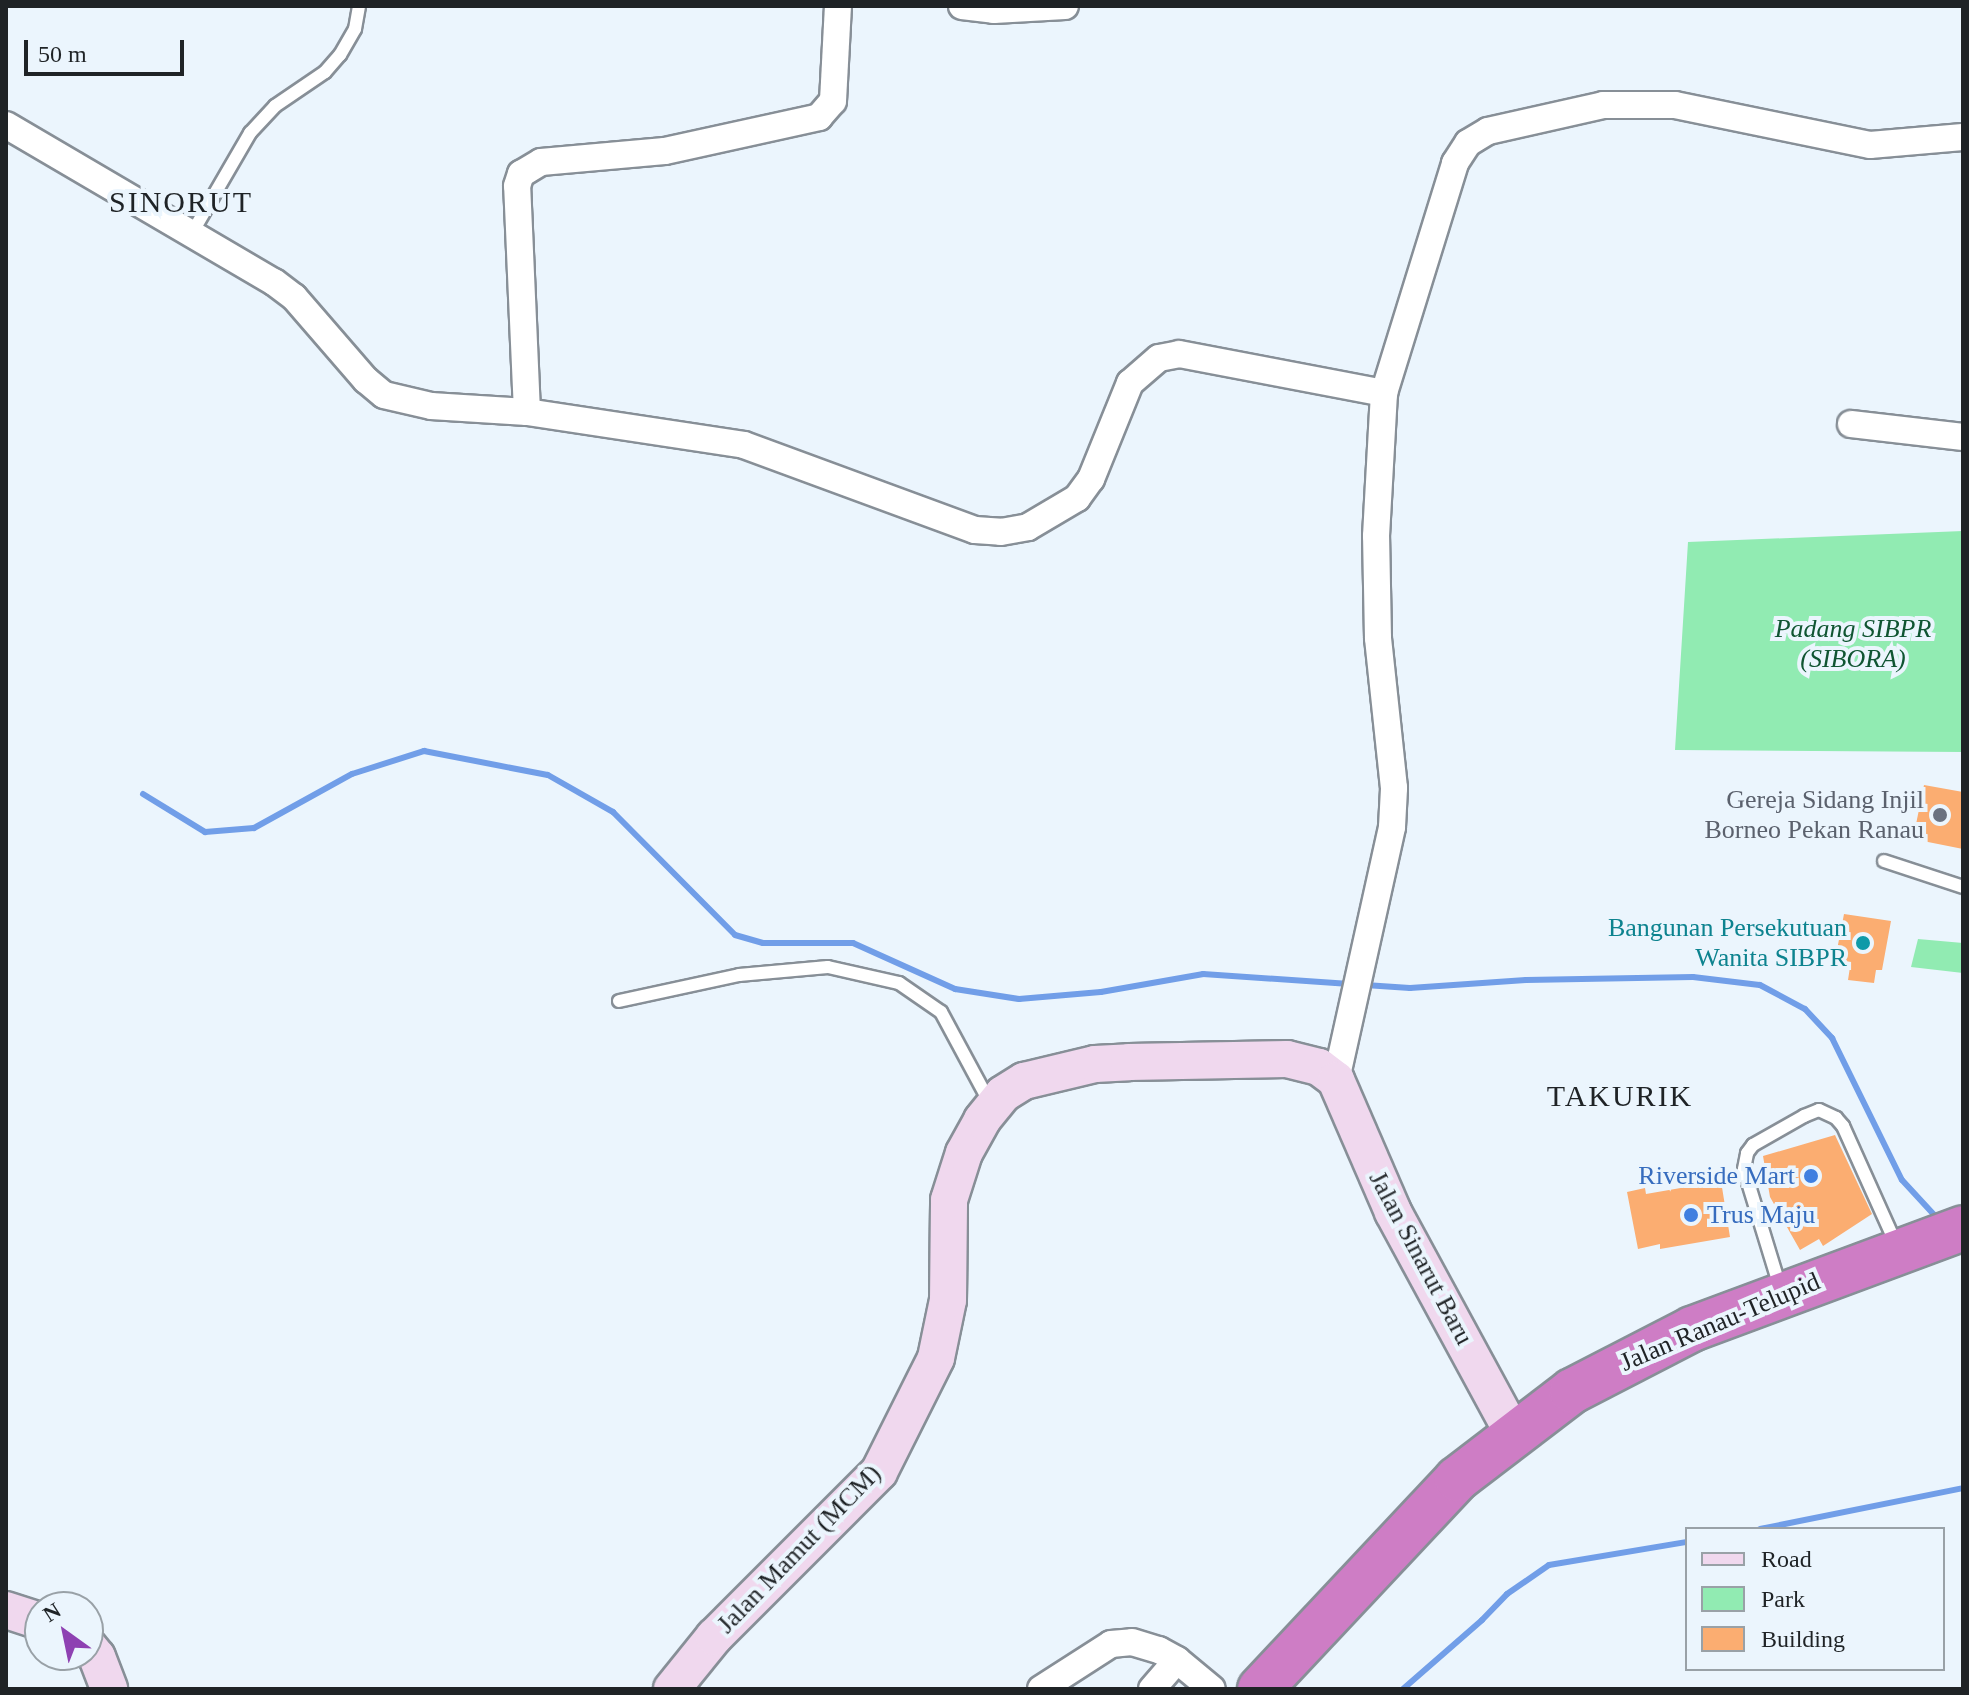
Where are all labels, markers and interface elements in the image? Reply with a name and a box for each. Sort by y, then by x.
scale bar [28,24,188,74]
text: 50 m [38,41,87,67]
district label: SINORUT [109,184,253,220]
park label: Padang SIBPR (SIBORA) [1775,613,1931,674]
place label: Gereja Sidang Injil Borneo Pekan Ranau [1704,784,1924,846]
marker: Gereja Sidang Injil Borneo Pekan Ranau [1931,806,1949,824]
place label: Bangunan Persekutuan Wanita SIBPR [1608,912,1847,974]
marker: Bangunan Persekutuan Wanita SIBPR [1854,934,1872,952]
district label: TAKURIK [1547,1078,1693,1114]
place label: Riverside Mart [1638,1160,1795,1192]
street label: Jalan Sinarut Baru [1362,1166,1480,1350]
marker: Riverside Mart [1802,1167,1820,1185]
place label: Trus Maju [1707,1199,1815,1231]
marker: Trus Maju [1682,1206,1700,1224]
street label: Jalan Ranau-Telupid [1615,1266,1825,1378]
street label: Jalan Mamut (MCM) [711,1458,887,1640]
legend [1685,1527,1945,1671]
text: Road [1761,1546,1812,1572]
text: Park [1761,1586,1805,1612]
north arrow [24,1591,104,1671]
text: N [38,1597,65,1627]
text: Building [1761,1626,1845,1652]

